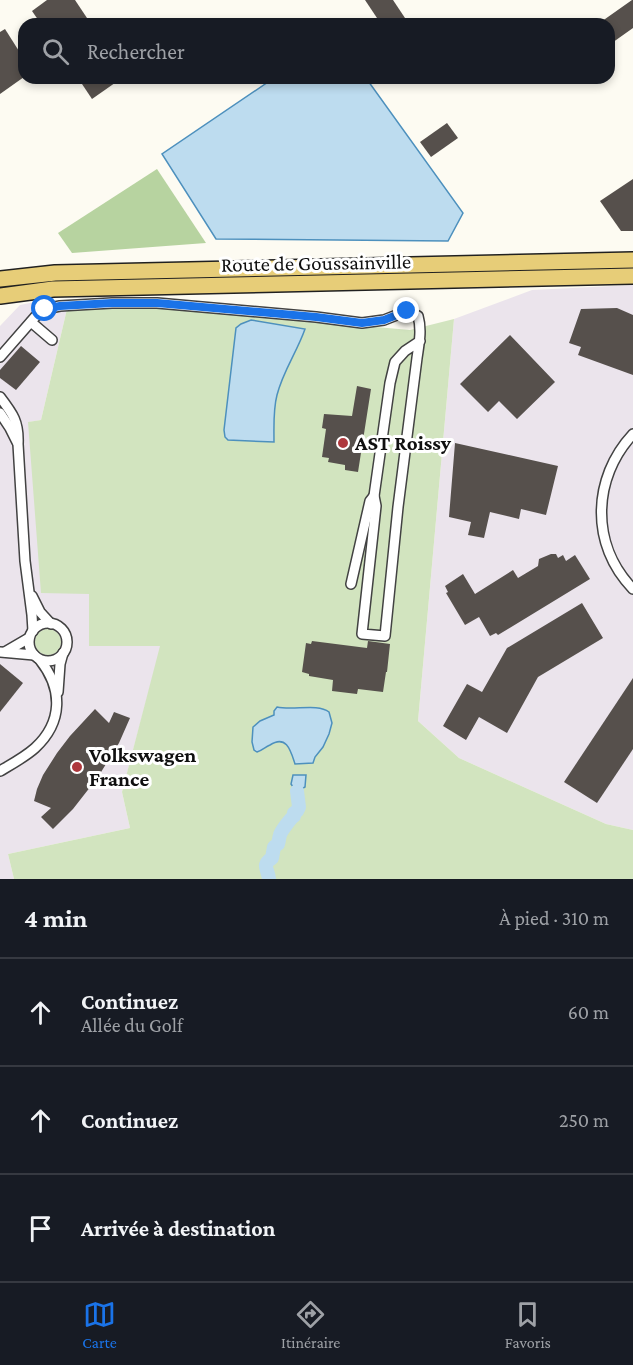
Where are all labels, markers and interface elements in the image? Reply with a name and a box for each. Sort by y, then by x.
search box [18,18,615,84]
icon: search [39,35,72,68]
text: Rechercher [87,39,185,64]
street label: Route de Goussainville [221,249,411,277]
route start [31,295,57,321]
route end [393,297,419,323]
place label: AST Roissy [354,431,452,455]
marker: AST Roissy [336,436,350,450]
place label: Volkswagen France [88,743,196,791]
marker: Volkswagen France [70,760,84,774]
text: 4 min [24,904,88,933]
text: À pied · 310 m [499,907,609,929]
text: Continuez [81,989,178,1014]
icon: ahead [24,996,57,1029]
text: 60 m [568,1001,609,1023]
text: Allée du Golf [81,1014,183,1036]
icon: ahead [24,1104,57,1137]
text: Continuez [81,1108,178,1133]
text: 250 m [559,1109,609,1131]
icon: arrive [24,1212,57,1245]
text: Arrivée à destination [81,1216,275,1241]
tab: Carte [82,1298,117,1351]
tab: Itinéraire [281,1298,340,1351]
tab: Favoris [505,1298,551,1351]

